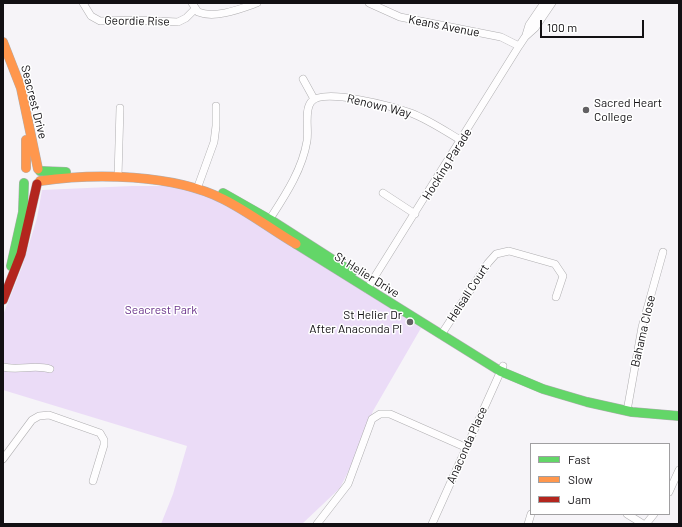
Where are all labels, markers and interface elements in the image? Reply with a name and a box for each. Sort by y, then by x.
street label: Keans Avenue [407,12,481,40]
scale bar [542,12,646,38]
street label: Geordie Rise [104,13,170,29]
text: 100 m [547,20,577,34]
street label: Seacrest Drive [18,64,50,140]
street label: Renown Way [346,91,412,121]
place label: Sacred Heart College [594,96,662,124]
marker: Sacred Heart College [581,105,591,115]
street label: Hocking Parade [419,126,475,202]
street label: St Helier Drive [332,249,402,301]
street label: Helsall Court [444,261,492,325]
street label: Bahama Close [628,294,658,368]
park label: Seacrest Park [125,303,197,317]
place label: St Helier Dr After Anaconda Pl [309,308,402,336]
marker: St Helier Dr After Anaconda Pl [405,317,415,327]
street label: Anaconda Place [444,404,490,486]
legend [530,443,670,515]
text: Fast [568,452,591,466]
text: Slow [568,472,593,486]
text: Jam [568,492,591,506]

